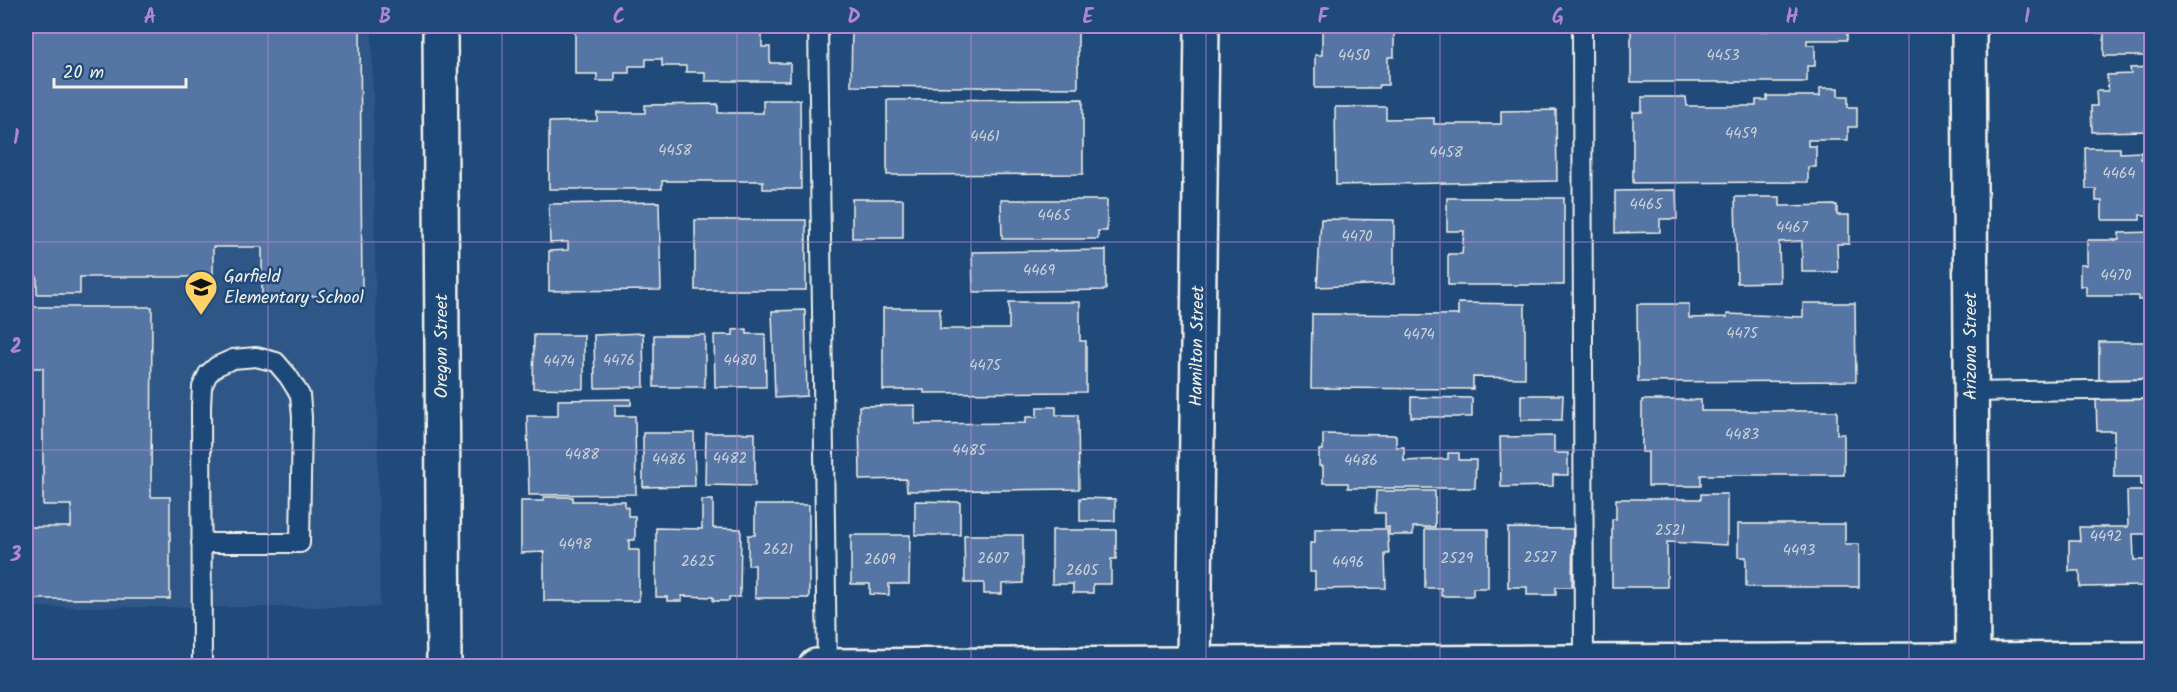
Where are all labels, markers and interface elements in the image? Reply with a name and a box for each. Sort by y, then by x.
text: A [144,2,156,34]
text: B [379,2,391,34]
text: C [613,2,625,34]
text: D [847,2,861,34]
text: E [1082,2,1094,34]
text: F [1318,2,1330,34]
text: G [1552,2,1564,34]
text: H [1785,2,1799,34]
text: I [2024,2,2030,34]
house number: 4450 [1338,44,1371,68]
house number: 4453 [1706,44,1740,68]
scale bar [54,51,186,89]
text: 20 m [63,59,104,88]
house number: 4459 [1725,122,1758,146]
text: 1 [13,123,19,155]
house number: 4461 [970,125,1000,149]
house number: 4458 [658,139,693,163]
house number: 4458 [1429,141,1464,165]
house number: 4464 [2102,162,2136,186]
house number: 4465 [1630,193,1663,217]
house number: 4465 [1038,204,1071,228]
house number: 4467 [1776,216,1809,240]
house number: 4470 [1342,225,1373,249]
house number: 4469 [1023,259,1056,283]
place label: Garfield Elementary School [224,263,365,313]
house number: 4470 [2101,264,2132,288]
school or university icon: Garfield Elementary School [183,269,219,316]
street label: Hamilton Street [1182,284,1214,407]
street label: Arizona Street [1957,291,1986,400]
street label: Oregon Street [428,293,457,398]
house number: 4475 [1726,322,1759,346]
house number: 4474 [1403,323,1435,347]
text: 2 [10,332,22,364]
house number: 4476 [603,349,635,373]
house number: 4480 [723,349,757,373]
house number: 4474 [543,350,575,374]
house number: 4475 [969,354,1002,378]
house number: 4483 [1725,423,1759,447]
house number: 4485 [952,439,987,463]
house number: 4488 [565,443,600,467]
house number: 4482 [713,447,747,471]
house number: 4486 [652,448,686,472]
house number: 4486 [1344,449,1378,473]
house number: 2521 [1655,519,1685,543]
house number: 4492 [2090,525,2122,549]
house number: 4498 [559,533,592,557]
house number: 2621 [763,538,794,562]
house number: 4493 [1783,539,1816,563]
text: 3 [10,540,22,572]
house number: 2527 [1524,546,1557,570]
house number: 2607 [977,547,1010,571]
house number: 2529 [1441,547,1474,571]
house number: 2609 [864,548,897,572]
house number: 2625 [681,550,716,574]
house number: 4496 [1332,551,1364,575]
house number: 2605 [1066,559,1099,583]

